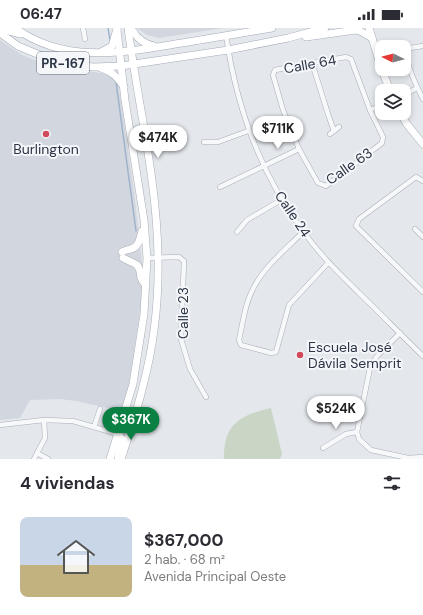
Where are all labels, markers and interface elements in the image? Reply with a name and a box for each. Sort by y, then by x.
text: 06:47 [20,4,62,24]
north arrow [375,40,411,76]
map controls [375,40,411,120]
street label: Calle 64 [282,50,338,77]
road number: PR-167 [37,52,89,74]
button: layers [375,84,411,120]
pin: $711K [250,116,306,150]
text: $711K [261,120,295,137]
pin: $474K [130,125,186,159]
marker: Burlington [41,129,51,139]
text: $474K [138,129,178,146]
place label: Burlington [13,140,79,158]
street label: Calle 63 [322,144,376,188]
street label: Calle 24 [271,187,315,241]
street label: Calle 23 [174,287,192,339]
place label: Escuela José Dávila Semprit [308,338,402,372]
marker: Escuela José Dávila Semprit [295,350,305,360]
pin: $524K [308,396,364,430]
text: $524K [316,400,356,417]
pin: $367K [103,407,159,441]
text: $367K [111,411,151,428]
text: 4 viviendas [20,472,114,494]
icon: filters [381,472,403,494]
text: $367,000 [144,529,223,551]
icon: home [52,533,100,581]
text: 2 hab. · 68 m² [144,551,225,568]
text: Avenida Principal Oeste [144,568,286,585]

